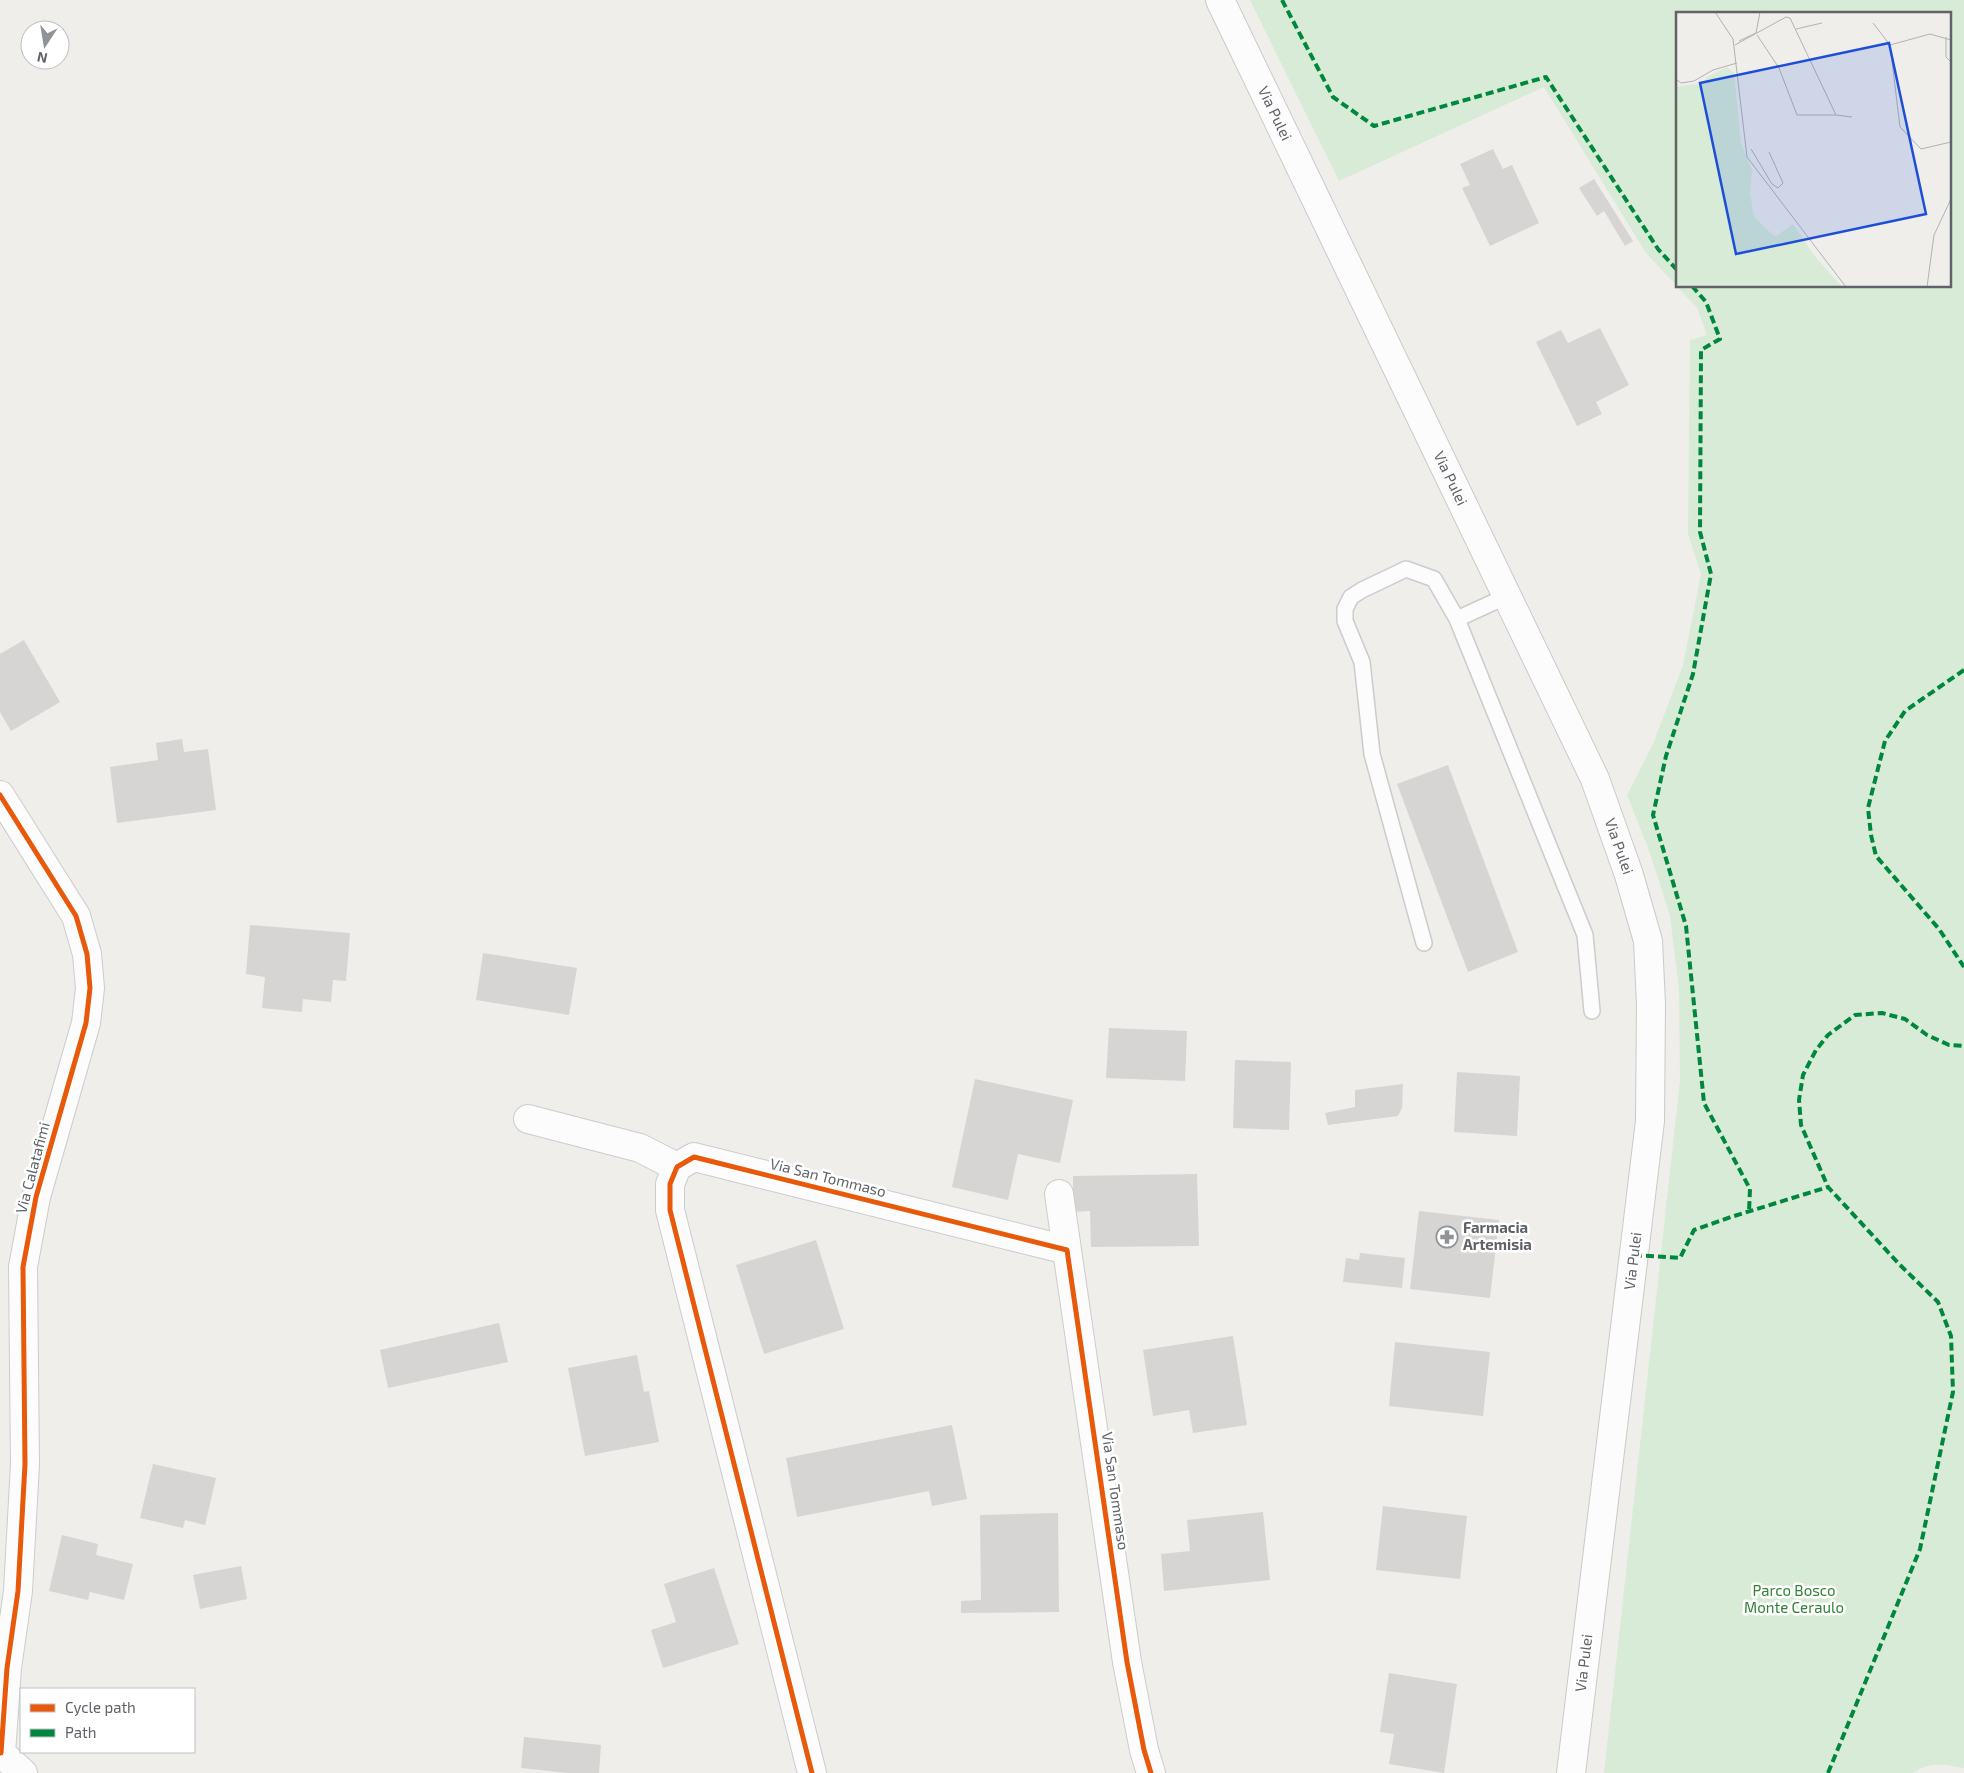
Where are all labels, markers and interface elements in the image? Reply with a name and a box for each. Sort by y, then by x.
inset map [1676,12,1952,288]
north arrow [20,20,70,70]
text: N [35,49,49,68]
street label: Via Pulei [1255,83,1296,143]
street label: Via Pulei [1430,448,1472,508]
street label: Via Pulei [1602,816,1638,876]
street label: Via Calatafimi [11,1120,53,1215]
street label: Via San Tommaso [768,1154,888,1200]
place label: Farmacia Artemisia [1463,1218,1532,1253]
pharmacy icon: Farmacia Artemisia [1435,1225,1459,1249]
street label: Via Pulei [1620,1231,1644,1291]
street label: Via San Tommaso [1099,1431,1133,1551]
park label: Parco Bosco Monte Ceraulo [1744,1581,1844,1616]
street label: Via Pulei [1571,1633,1595,1693]
legend [20,1688,195,1753]
text: Cycle path [65,1698,136,1716]
text: Path [65,1723,96,1741]

